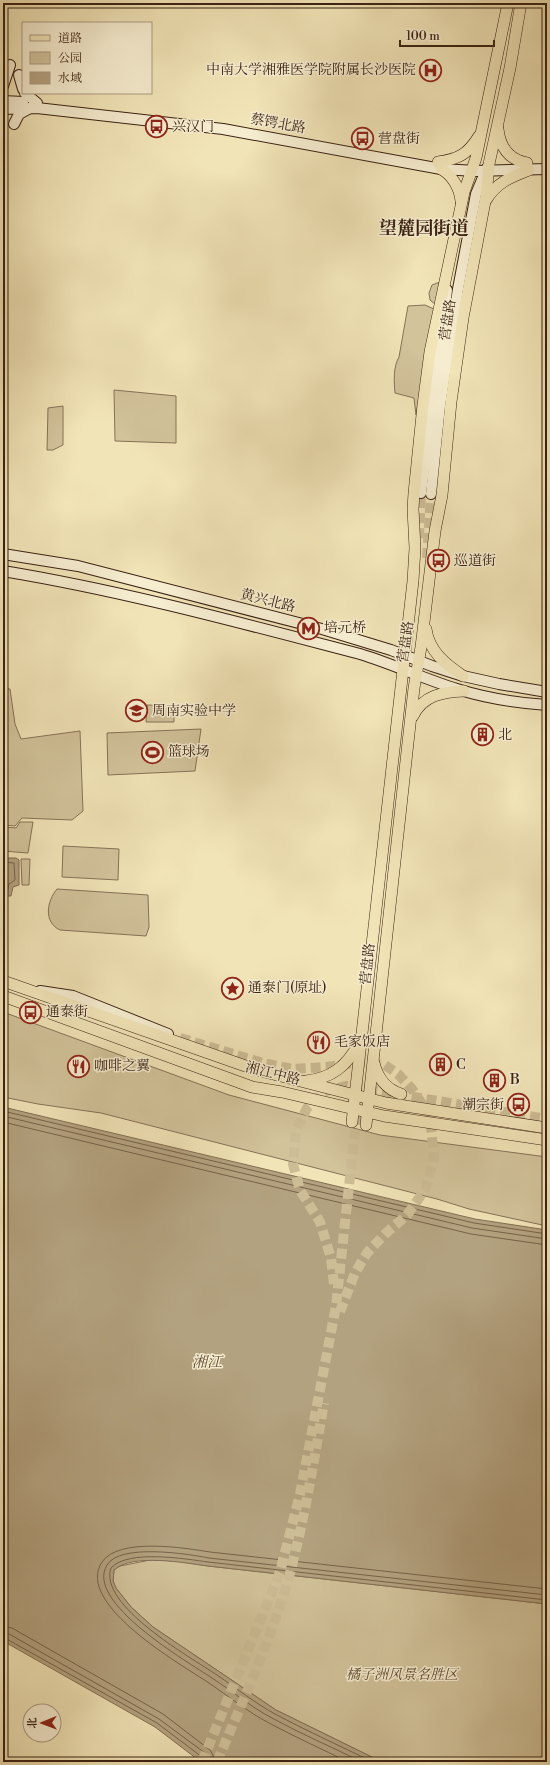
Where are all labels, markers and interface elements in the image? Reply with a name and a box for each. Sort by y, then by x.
legend [22,22,152,94]
scale bar [400,22,494,48]
text: 100 m [406,29,440,44]
text: 道路 [58,31,82,46]
text: 公园 [58,51,82,66]
hospital icon: 中南大学湘雅医学院附属长沙医院 [418,57,444,83]
place label: 中南大学湘雅医学院附属长沙医院 [206,61,416,79]
text: 水域 [58,71,82,86]
street label: 蔡锷北路 [249,110,307,138]
bus stop icon: 兴汉门 [144,114,170,140]
place label: 兴汉门 [172,118,214,136]
bus stop icon: 营盘街 [350,126,376,152]
place label: 营盘街 [378,130,420,148]
district label: 望麓园街道 [379,217,469,240]
street label: 营盘路 [436,298,460,342]
bus stop icon: 巡道街 [426,548,452,574]
place label: 巡道街 [454,552,496,570]
street label: 黄兴北路 [239,585,297,617]
metro station icon: 培元桥 [296,615,322,641]
place label: 培元桥 [324,619,366,637]
street label: 营盘路 [394,620,418,664]
school or university icon: 周南实验中学 [123,698,149,724]
place label: 周南实验中学 [152,702,236,720]
building icon: 北 [469,722,495,748]
place label: 北 [498,726,512,744]
sports icon: 篮球场 [140,739,166,765]
place label: 篮球场 [168,743,210,761]
street label: 营盘路 [357,942,379,986]
place icon: 通泰门(原址) [219,975,245,1001]
place label: 通泰门(原址) [248,979,327,997]
bus stop icon: 通泰街 [18,999,44,1025]
place label: 通泰街 [46,1003,88,1021]
restaurant icon: 毛家饭店 [305,1029,331,1055]
place label: 毛家饭店 [334,1033,390,1051]
building icon: C [428,1052,454,1078]
restaurant icon: 咖啡之翼 [65,1053,91,1079]
place label: C [456,1056,466,1074]
place label: 咖啡之翼 [94,1057,150,1075]
street label: 湘江中路 [244,1058,302,1090]
building icon: B [481,1067,507,1093]
place label: B [509,1071,520,1089]
bus stop icon: 潮宗街 [506,1092,532,1118]
place label: 潮宗街 [462,1096,504,1114]
water label: 湘江 [192,1353,224,1372]
park label: 橘子洲风景名胜区 [346,1666,460,1684]
north arrow [22,1703,62,1743]
text: 北 [26,1718,40,1729]

